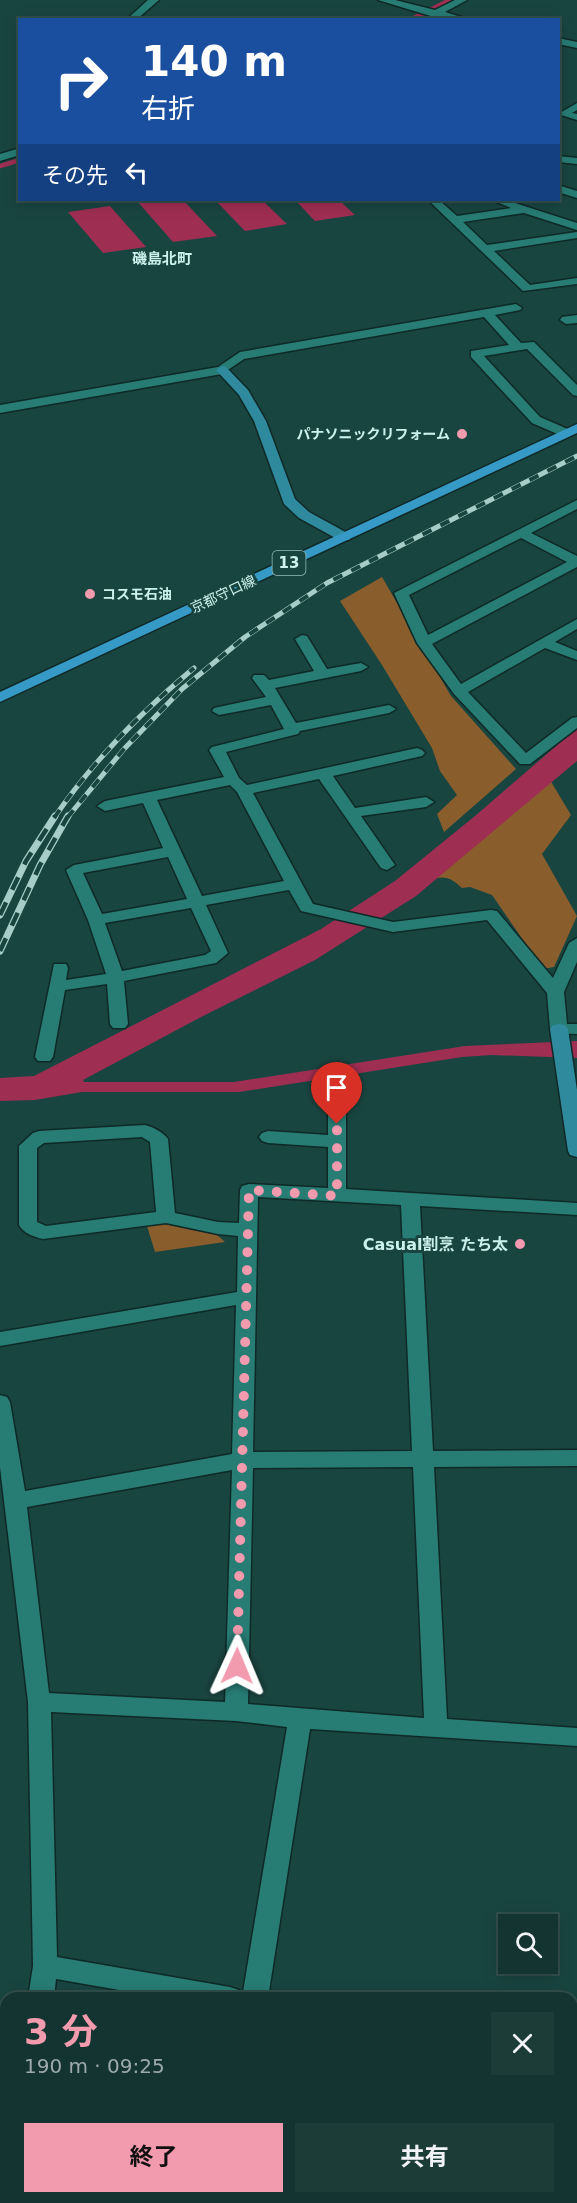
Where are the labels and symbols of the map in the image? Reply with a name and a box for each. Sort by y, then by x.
district label: 磯島北町 [132,250,192,268]
place label: パナソニックリフォーム [296,426,450,442]
marker: パナソニックリフォーム [455,427,469,441]
road number: 13 [272,551,306,575]
street label: 京都守口線 [188,572,258,616]
place label: コスモ石油 [102,586,172,602]
marker: コスモ石油 [83,587,97,601]
pin [311,1062,362,1124]
place label: Casual割烹 たち太 [363,1235,508,1254]
marker: Casual割烹 たち太 [513,1237,527,1251]
position arrow [205,1634,269,1698]

